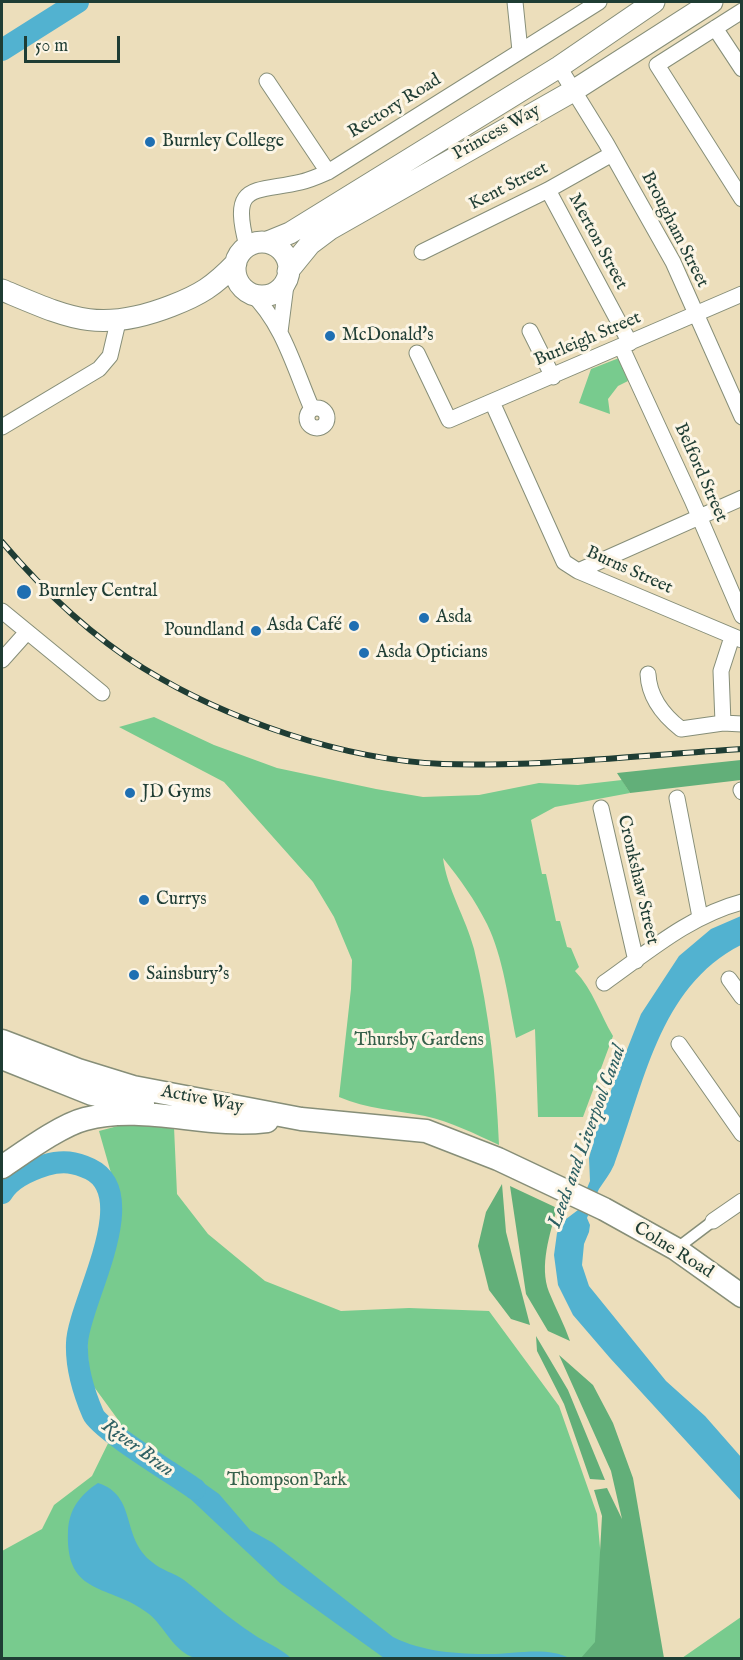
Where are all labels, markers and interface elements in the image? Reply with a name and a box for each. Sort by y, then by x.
scale bar [27,24,123,62]
text: 50 m [35,35,68,58]
street label: Rectory Road [345,70,445,144]
street label: Princess Way [450,100,544,166]
place label: Burnley College [162,131,284,153]
marker: Burnley College [143,135,157,149]
street label: Kent Street [466,158,552,216]
street label: Brougham Street [636,168,712,292]
street label: Merton Street [563,190,631,294]
street label: Burleigh Street [531,308,645,372]
place label: McDonald's [342,325,434,347]
marker: McDonald's [323,329,337,343]
street label: Belford Street [669,420,731,526]
street label: Burns Street [582,542,676,600]
place label: Burnley Central [38,581,157,603]
marker: Burnley Central [15,583,33,601]
place label: Asda [436,607,472,629]
marker: Asda [417,611,431,625]
place label: Asda Café [267,615,342,637]
marker: Asda Café [347,619,361,633]
place label: Poundland [164,620,244,642]
marker: Poundland [249,624,263,638]
place label: Asda Opticians [376,642,488,664]
marker: Asda Opticians [357,646,371,660]
place label: JD Gyms [142,782,211,804]
marker: JD Gyms [123,786,137,800]
street label: Cronkshaw Street [612,813,662,947]
place label: Currys [156,889,207,911]
marker: Currys [137,893,151,907]
place label: Sainsbury's [146,964,229,986]
marker: Sainsbury's [127,968,141,982]
park label: Thursby Gardens [354,1030,484,1052]
water label: Leeds and Liverpool Canal [544,1042,632,1232]
street label: Active Way [159,1081,245,1119]
street label: Colne Road [629,1218,717,1284]
water label: River Brun [96,1415,178,1483]
park label: Thompson Park [227,1470,347,1492]

